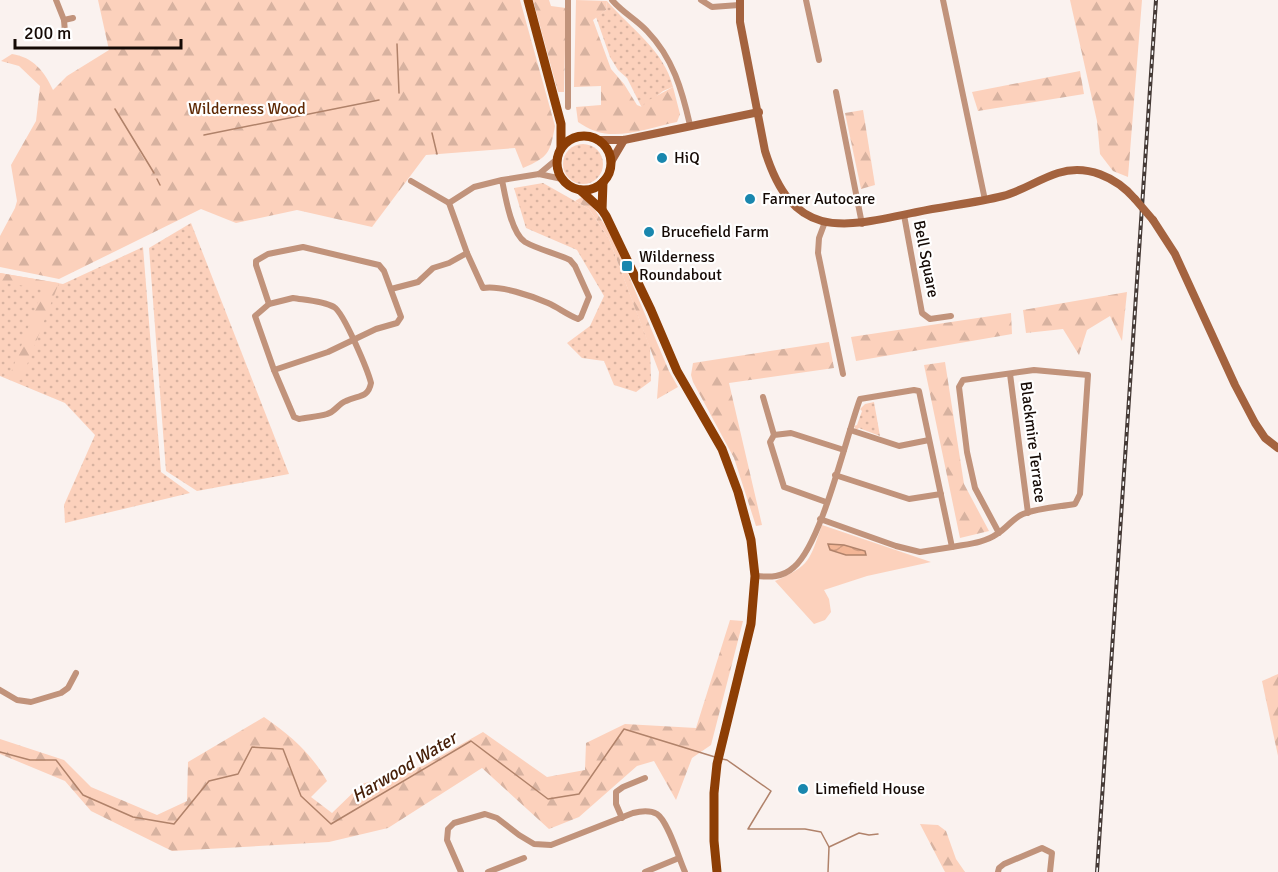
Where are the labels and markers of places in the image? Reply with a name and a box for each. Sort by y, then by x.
place label: HiQ [674,148,700,168]
marker: HiQ [655,151,669,165]
place label: Farmer Autocare [762,189,875,209]
marker: Farmer Autocare [743,192,757,206]
place label: Brucefield Farm [661,222,769,242]
marker: Brucefield Farm [642,225,656,239]
place label: Wilderness Roundabout [639,247,722,285]
marker: Wilderness Roundabout [620,259,634,273]
place label: Limefield House [815,779,925,799]
marker: Limefield House [796,782,810,796]

